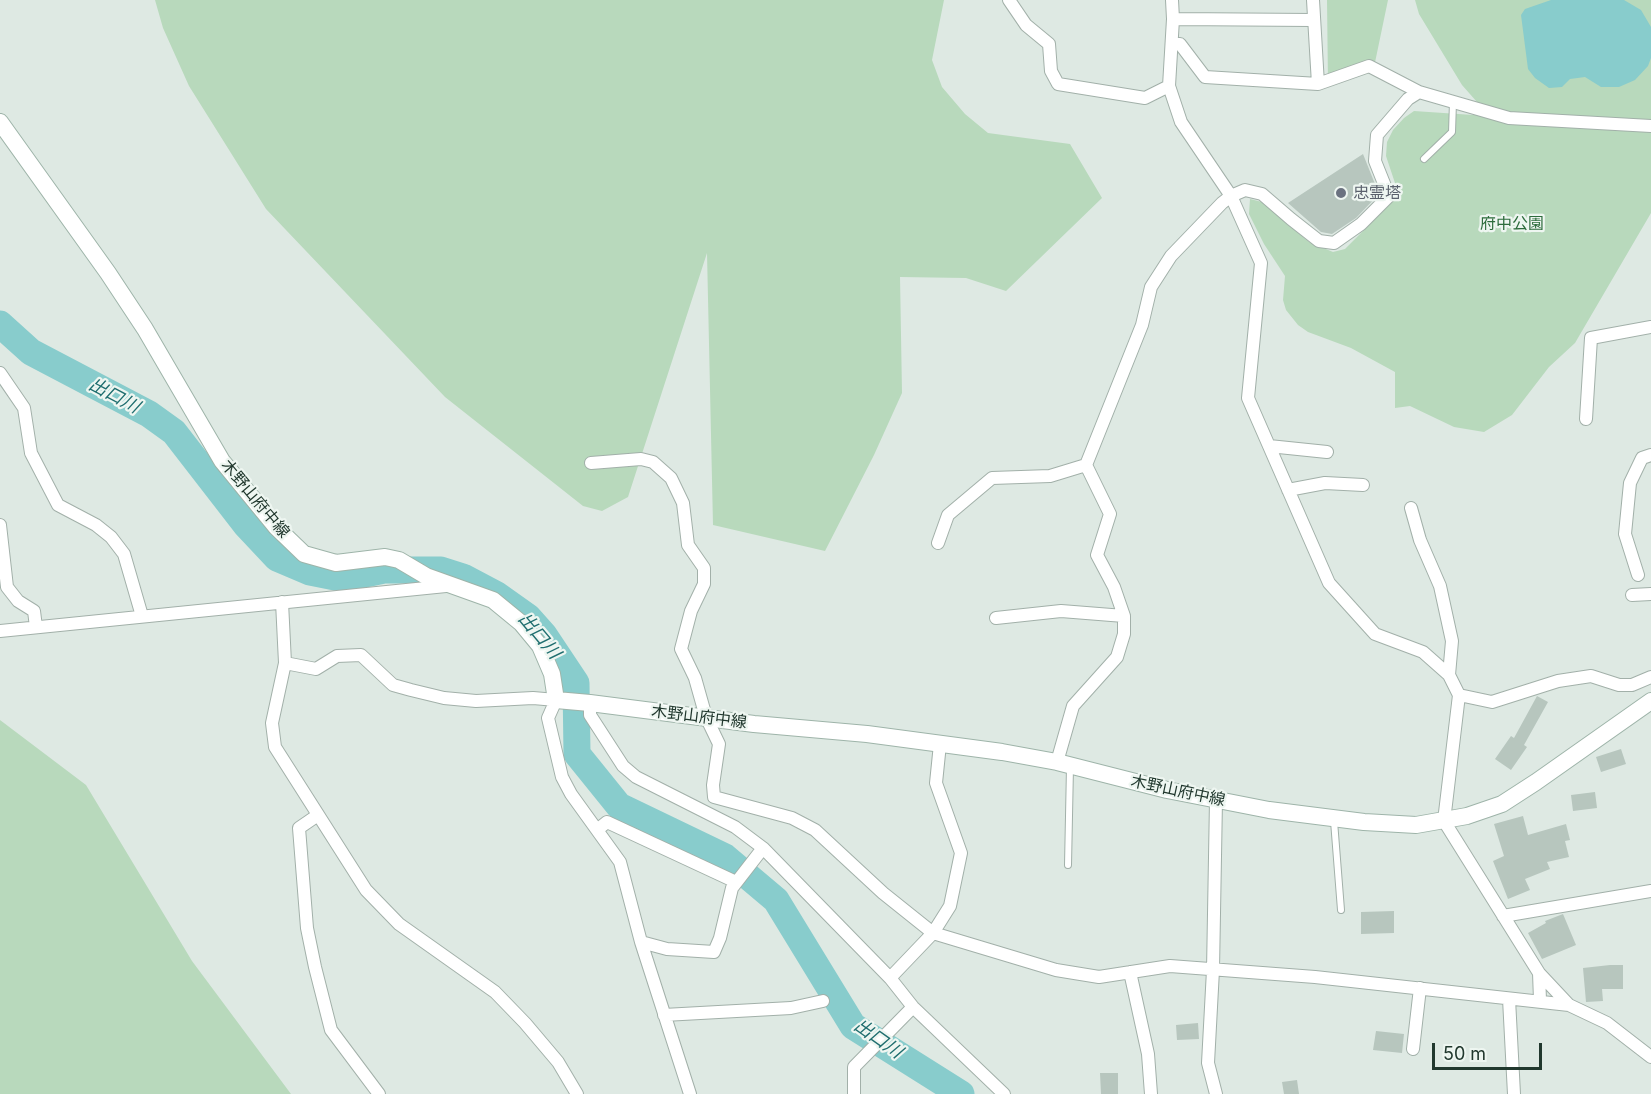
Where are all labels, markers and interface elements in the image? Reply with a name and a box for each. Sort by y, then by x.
place label: 忠霊塔 [1353,183,1401,203]
marker: 忠霊塔 [1334,186,1348,200]
park label: 府中公園 [1480,214,1544,234]
water label: 出口川 [85,374,143,418]
street label: 木野山府中線 [217,456,293,542]
water label: 出口川 [513,608,565,664]
street label: 木野山府中線 [650,702,748,732]
street label: 木野山府中線 [1129,772,1227,810]
water label: 出口川 [850,1015,906,1063]
scale bar [1435,1031,1544,1069]
text: 50 m [1443,1043,1486,1064]

